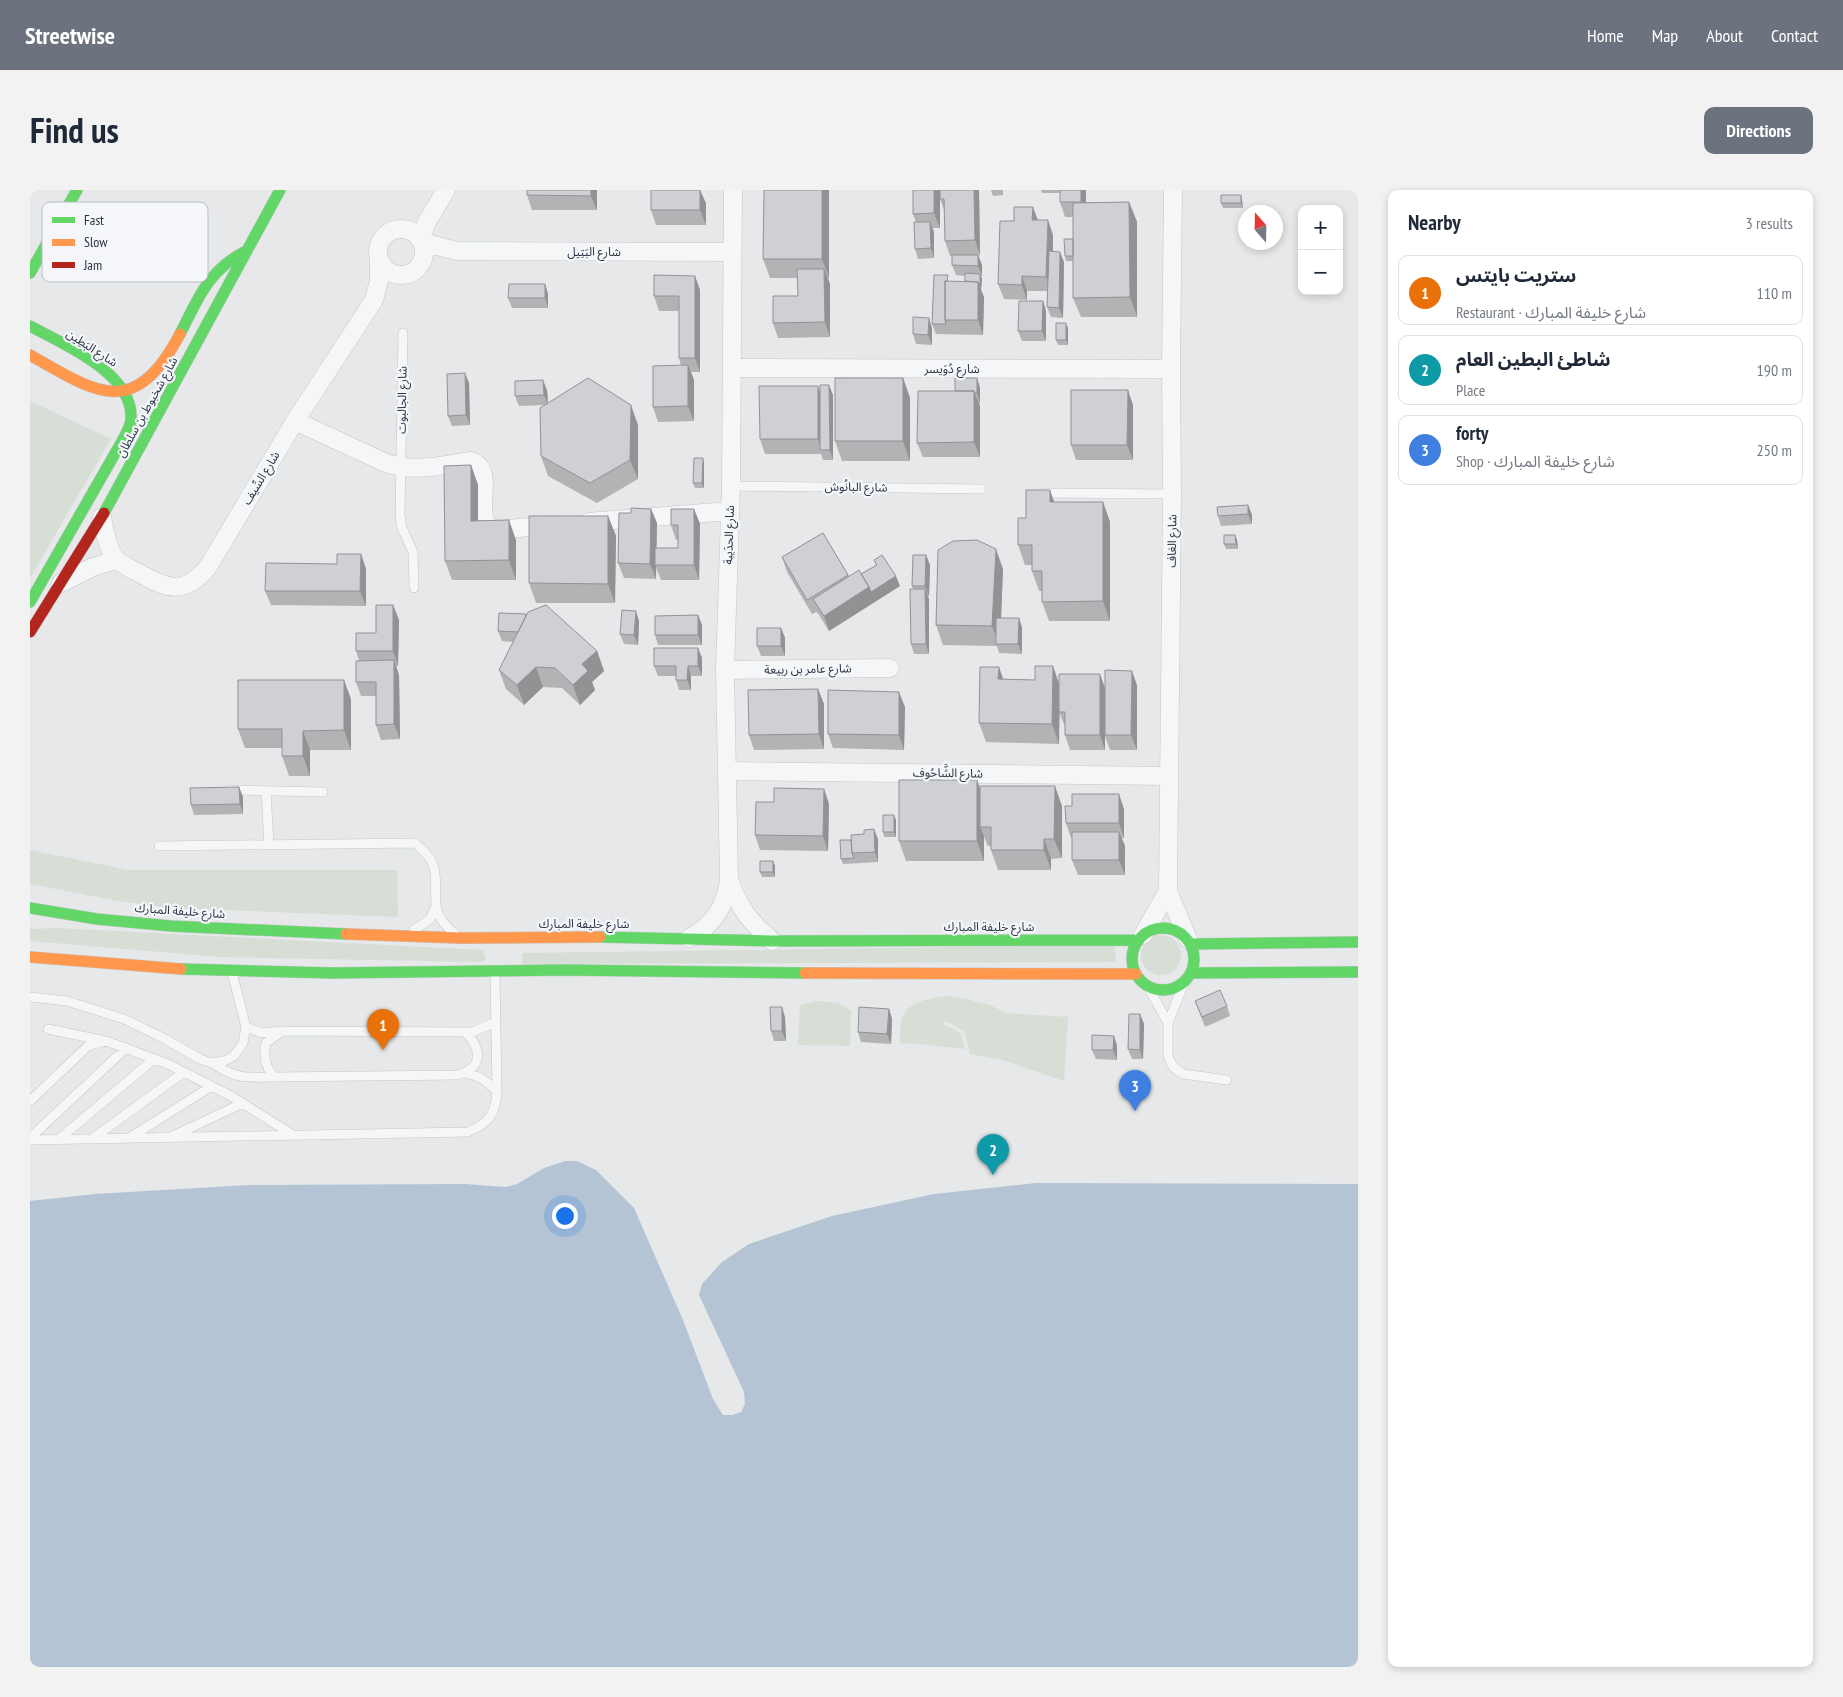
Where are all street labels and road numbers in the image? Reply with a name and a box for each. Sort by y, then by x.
street label: شارع البَتِيل [567,244,621,261]
street label: شارع البَطِين [63,326,121,371]
street label: شارع شخبوط بن سلطان [113,354,182,461]
street label: شارع دُوَيسر [923,361,980,378]
street label: شارع الجالبوت [393,366,412,434]
street label: شارع السِّيف [239,448,284,508]
street label: شارع البانُوش [824,478,888,497]
street label: شارع الحدَيبة [720,505,739,565]
street label: شارع الغاف [1164,514,1181,568]
street label: شارع عامر بن ربيعة [764,660,852,679]
street label: شارع الشَّاحُوف [913,763,983,783]
street label: شارع خليفة المبارك [134,900,226,923]
street label: شارع خليفة المبارك [539,916,629,933]
street label: شارع خليفة المبارك [944,919,1034,936]

